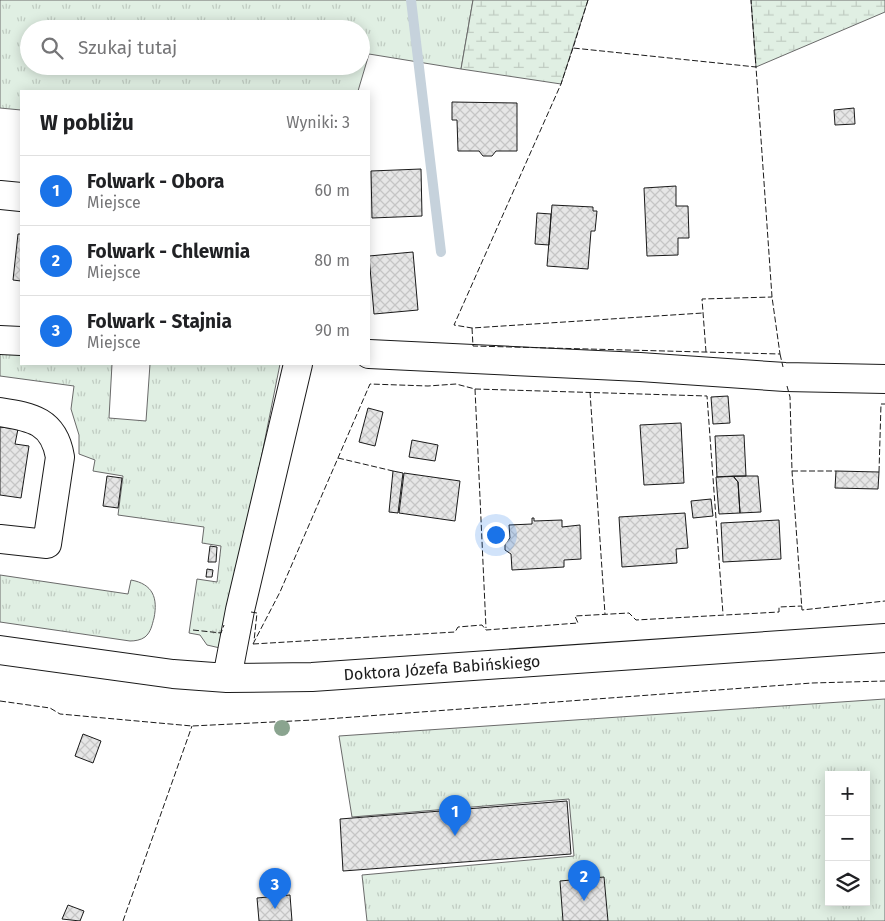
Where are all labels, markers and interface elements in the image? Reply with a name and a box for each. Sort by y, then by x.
search box [20,20,370,75]
icon: search [38,34,66,62]
text: Szukaj tutaj [78,36,177,59]
text: W pobliżu [40,110,134,136]
text: Wyniki: 3 [286,113,350,132]
text: Folwark - Obora [87,170,225,193]
text: 1 [52,181,60,200]
text: 60 m [315,181,350,200]
text: Miejsce [87,193,141,212]
text: Folwark - Chlewnia [87,240,250,263]
text: 2 [52,251,60,270]
text: 80 m [314,251,350,270]
text: Miejsce [87,263,141,282]
text: Folwark - Stajnia [87,310,232,333]
text: 3 [52,321,60,340]
text: 90 m [315,321,350,340]
text: Miejsce [87,333,141,352]
your location [483,522,509,548]
street label: Doktora Józefa Babińskiego [343,652,541,684]
map controls [825,771,870,906]
button: + [825,771,870,816]
pin: 1 [439,795,471,836]
button: − [825,816,870,861]
pin: 2 [568,860,600,901]
button: layers [825,861,870,906]
pin: 3 [259,868,291,909]

